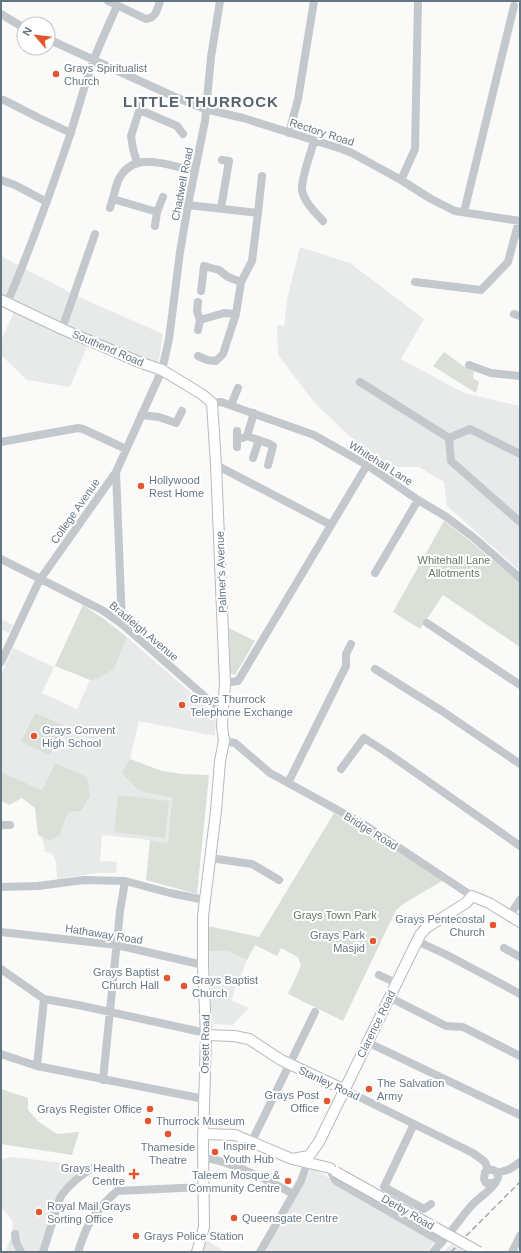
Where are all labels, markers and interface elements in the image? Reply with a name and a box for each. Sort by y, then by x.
north arrow [16,16,56,56]
text: N [20,25,34,38]
place label: Grays Spiritualist Church [64,62,147,87]
marker: Grays Spiritualist Church [51,69,61,79]
district label: LITTLE THURROCK [123,93,279,110]
street label: Rectory Road [288,116,356,148]
street label: Chadwell Road [169,146,195,222]
street label: Southend Road [70,328,146,368]
street label: Whitehall Lane [347,439,415,487]
place label: Hollywood Rest Home [149,474,204,499]
street label: College Avenue [48,476,102,546]
marker: Hollywood Rest Home [136,481,146,491]
street label: Palmer's Avenue [214,531,228,613]
park label: Whitehall Lane Allotments [418,554,490,579]
street label: Bradleigh Avenue [107,599,181,663]
place label: Grays Thurrock Telephone Exchange [190,693,293,718]
marker: Grays Thurrock Telephone Exchange [177,700,187,710]
place label: Grays Convent High School [42,724,115,749]
marker: Grays Convent High School [29,731,39,741]
street label: Bridge Road [342,810,400,852]
park label: Grays Town Park [293,909,377,921]
place label: Grays Pentecostal Church [395,913,485,938]
marker: Grays Pentecostal Church [488,920,498,930]
street label: Hathaway Road [64,922,144,946]
place label: Grays Park Masjid [310,929,365,954]
marker: Grays Park Masjid [368,936,378,946]
place label: Grays Baptist Church Hall [93,966,159,991]
marker: Grays Baptist Church Hall [162,973,172,983]
place label: Grays Baptist Church [192,974,258,999]
marker: Grays Baptist Church [179,981,189,991]
street label: Clarence Road [355,988,397,1060]
street label: Orsett Road [198,1014,212,1074]
street label: Stanley Road [297,1064,361,1102]
place label: The Salvation Army [377,1077,444,1102]
marker: The Salvation Army [364,1084,374,1094]
place label: Grays Post Office [265,1089,319,1114]
marker: Grays Post Office [322,1096,332,1106]
place label: Grays Register Office [37,1103,142,1115]
marker: Grays Register Office [145,1104,155,1114]
place label: Thurrock Museum [156,1115,245,1127]
marker: Thurrock Museum [143,1116,153,1126]
marker: Thameside Theatre [163,1129,173,1139]
place label: Inspire Youth Hub [223,1140,274,1165]
place label: Thameside Theatre [141,1141,195,1166]
marker: Inspire Youth Hub [210,1147,220,1157]
place label: Grays Health Centre [61,1162,125,1187]
marker: Grays Health Centre [128,1168,140,1180]
place label: Taleem Mosque & Community Centre [188,1169,281,1194]
marker: Taleem Mosque & Community Centre [283,1176,293,1186]
street label: Derby Road [380,1192,436,1232]
place label: Royal Mail Grays Sorting Office [47,1200,131,1225]
marker: Royal Mail Grays Sorting Office [34,1207,44,1217]
place label: Queensgate Centre [242,1212,338,1224]
marker: Queensgate Centre [229,1213,239,1223]
place label: Grays Police Station [144,1230,244,1242]
marker: Grays Police Station [131,1231,141,1241]

